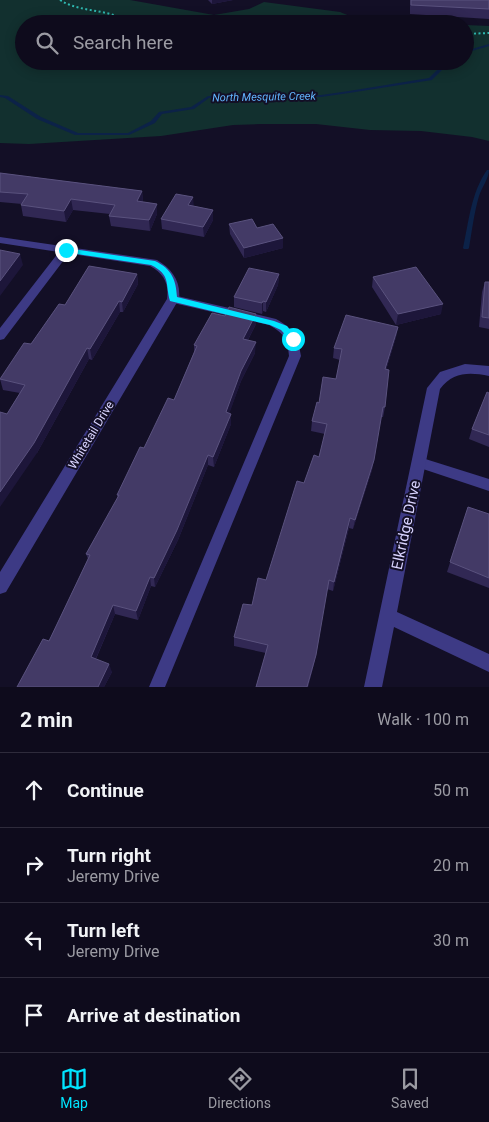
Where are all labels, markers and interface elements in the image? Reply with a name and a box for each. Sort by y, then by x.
search box [15,15,474,70]
icon: search [33,29,61,57]
text: Search here [73,31,173,54]
water label: North Mesquite Creek [212,90,317,104]
route end [55,239,78,262]
route start [282,328,305,351]
street label: Whitetail Drive [65,399,117,471]
street label: Elkridge Drive [388,479,424,571]
text: 2 min [20,708,73,732]
text: Walk · 100 m [377,710,469,729]
icon: ahead [20,776,48,804]
text: Continue [67,779,144,802]
text: 50 m [433,781,469,800]
text: Turn right [67,844,151,867]
icon: right [20,851,48,879]
text: 20 m [433,856,469,875]
text: Jeremy Drive [67,867,160,886]
text: Turn left [67,919,140,942]
icon: left [20,926,48,954]
text: 30 m [433,931,469,950]
text: Jeremy Drive [67,942,160,961]
icon: arrive [20,1001,48,1029]
text: Arrive at destination [67,1004,240,1027]
tab: Map [60,1065,88,1111]
tab: Directions [208,1065,271,1111]
tab: Saved [391,1065,429,1111]

